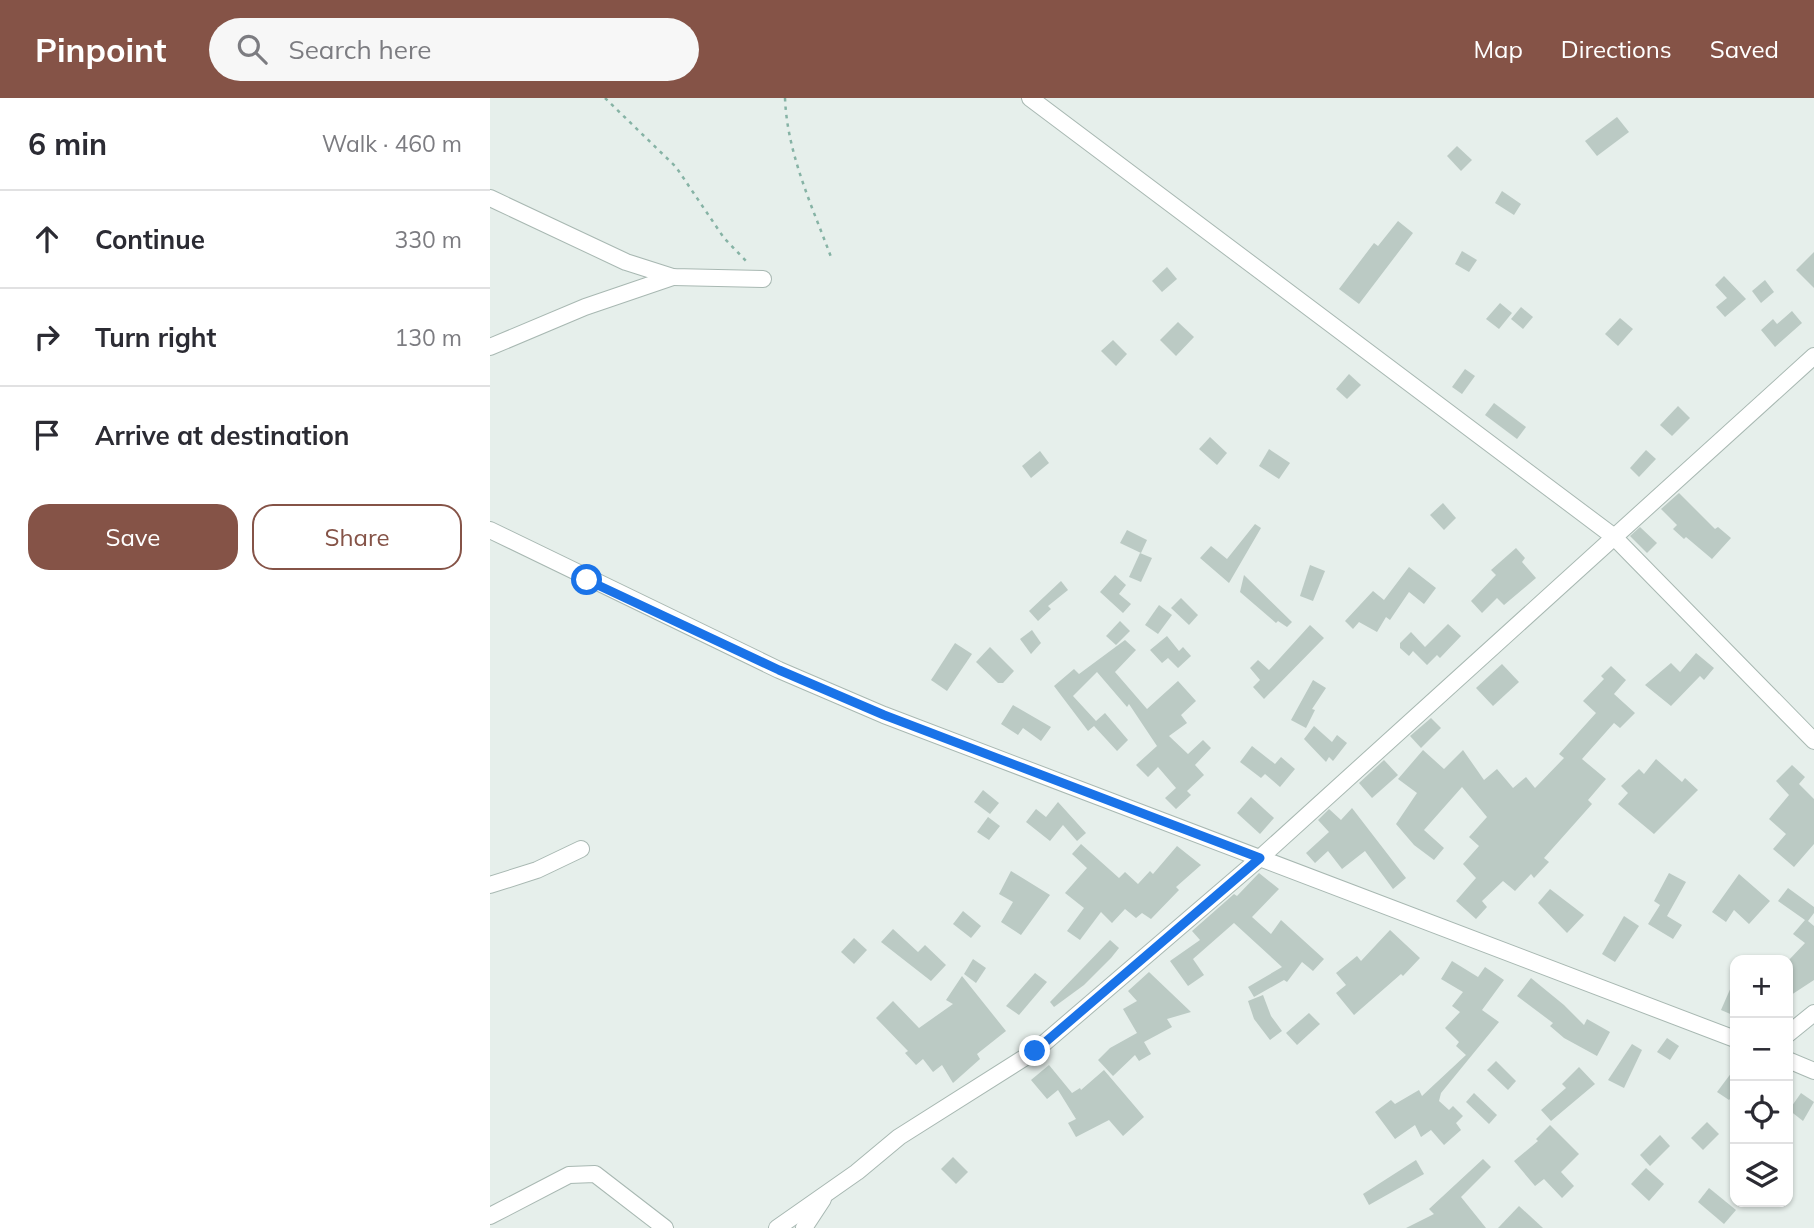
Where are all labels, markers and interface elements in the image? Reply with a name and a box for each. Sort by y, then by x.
search box [209,18,699,81]
text: Pinpoint [35,29,167,70]
icon: search [233,30,271,68]
text: Search here [289,33,431,66]
text: Map [1473,34,1523,64]
text: Directions [1561,34,1672,64]
text: Saved [1710,34,1779,64]
text: 6 min [28,125,107,163]
text: Walk · 460 m [322,129,462,158]
icon: ahead [28,220,66,258]
text: Continue [95,223,205,256]
text: 330 m [394,225,462,254]
icon: right [28,318,66,356]
text: Turn right [95,321,216,354]
text: 130 m [394,323,462,352]
icon: arrive [28,416,66,454]
text: Arrive at destination [95,419,350,452]
button: Save [28,504,238,570]
button: Share [252,504,462,570]
route start [571,564,602,595]
map controls [1730,955,1793,1207]
button: + [1730,955,1793,1018]
button: − [1730,1018,1793,1081]
route end [1019,1035,1050,1066]
button: locate [1730,1081,1793,1144]
button: layers [1730,1144,1793,1207]

